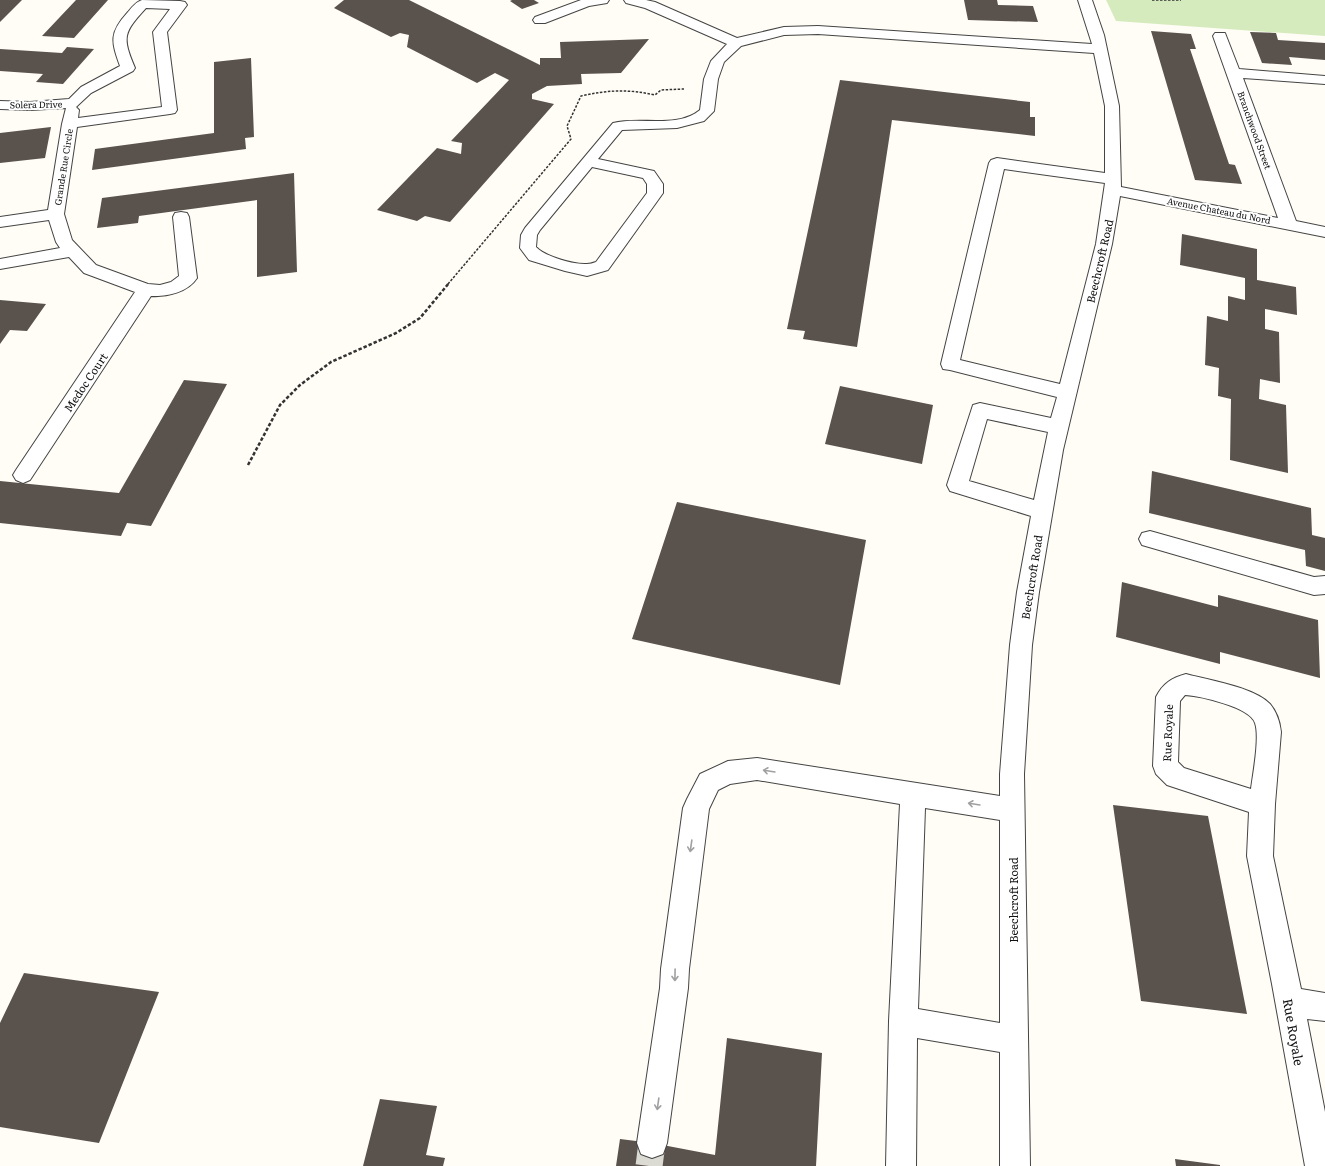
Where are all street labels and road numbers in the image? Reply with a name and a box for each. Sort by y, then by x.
street label: Branchwood Street [1234,89,1276,171]
street label: Solera Drive [10,97,63,111]
street label: Grande Rue Circle [50,127,76,206]
street label: Avenue Chateau du Nord [1166,193,1273,227]
street label: Beechcroft Road [1082,217,1116,304]
street label: Medoc Court [59,349,111,415]
street label: Beechcroft Road [1016,533,1046,620]
street label: Rue Royale [1158,704,1176,762]
street label: Beechcroft Road [1005,857,1021,943]
street label: Rue Royale [1279,997,1309,1067]

